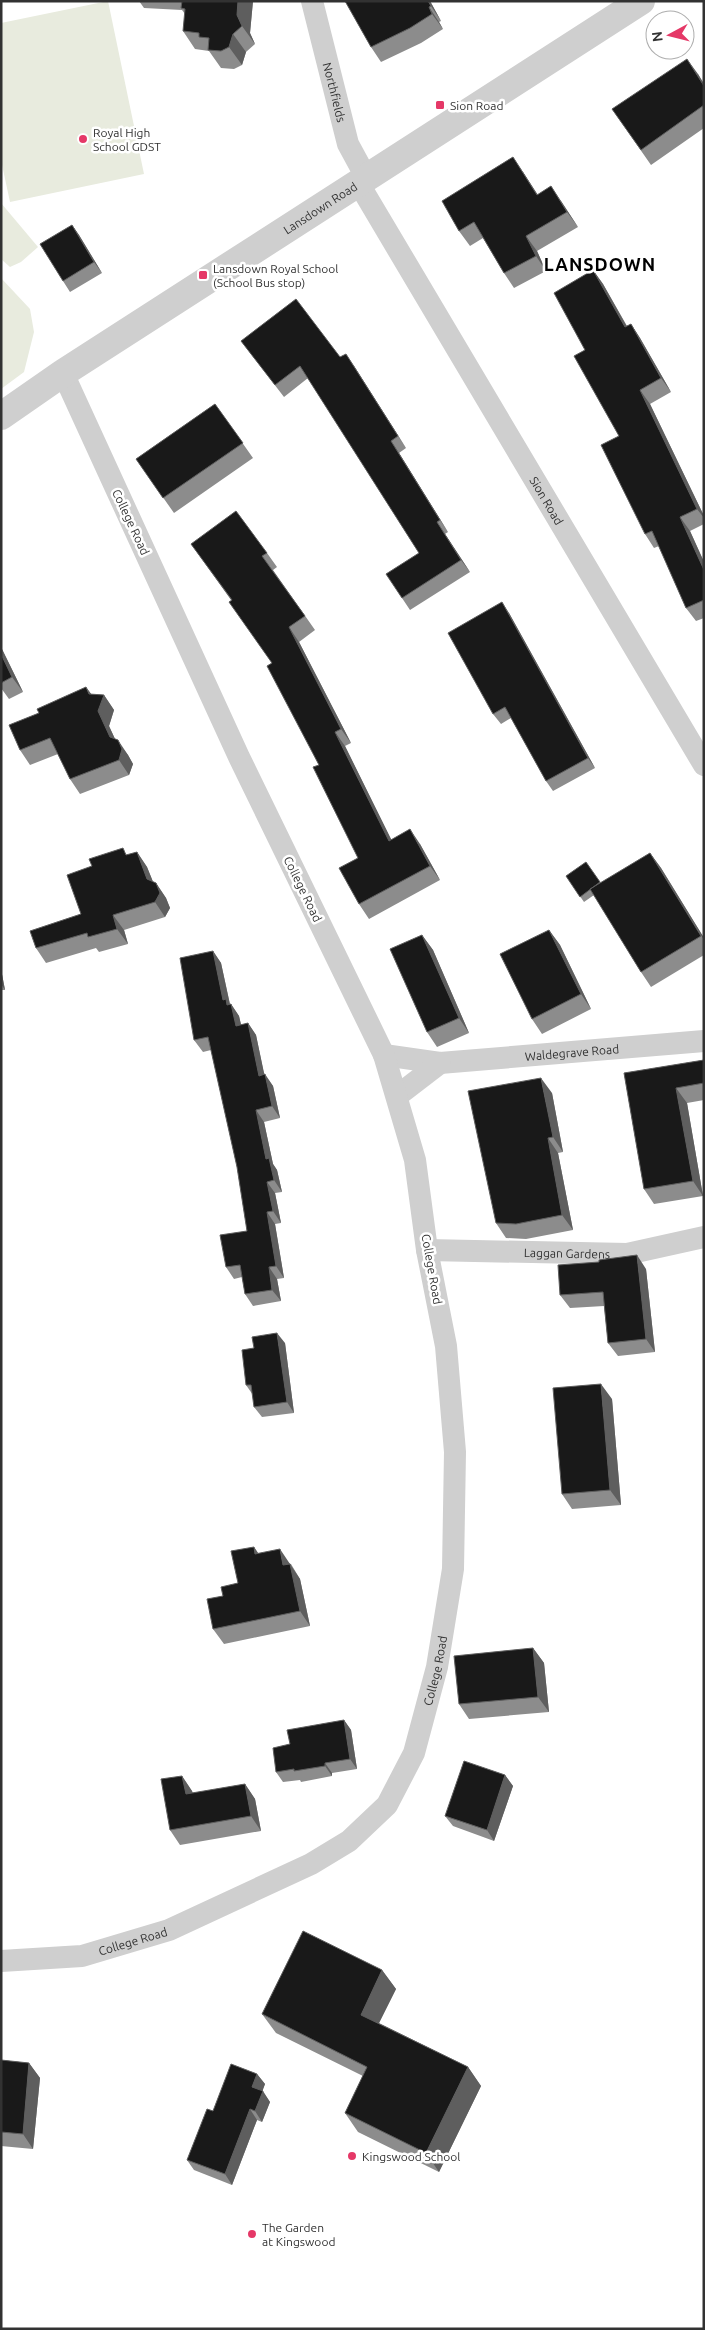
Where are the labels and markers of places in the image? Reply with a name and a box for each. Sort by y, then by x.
marker: Sion Road [434,99,446,111]
place label: Sion Road [450,99,503,112]
place label: Royal High School GDST [93,126,161,153]
marker: Royal High School GDST [77,133,89,145]
place label: Lansdown Royal School (School Bus stop) [213,262,338,290]
marker: Lansdown Royal School (School Bus stop) [197,269,209,281]
marker: Kingswood School [346,2150,358,2162]
place label: Kingswood School [362,2150,460,2163]
place label: The Garden at Kingswood [262,2221,335,2248]
marker: The Garden at Kingswood [246,2228,258,2240]

